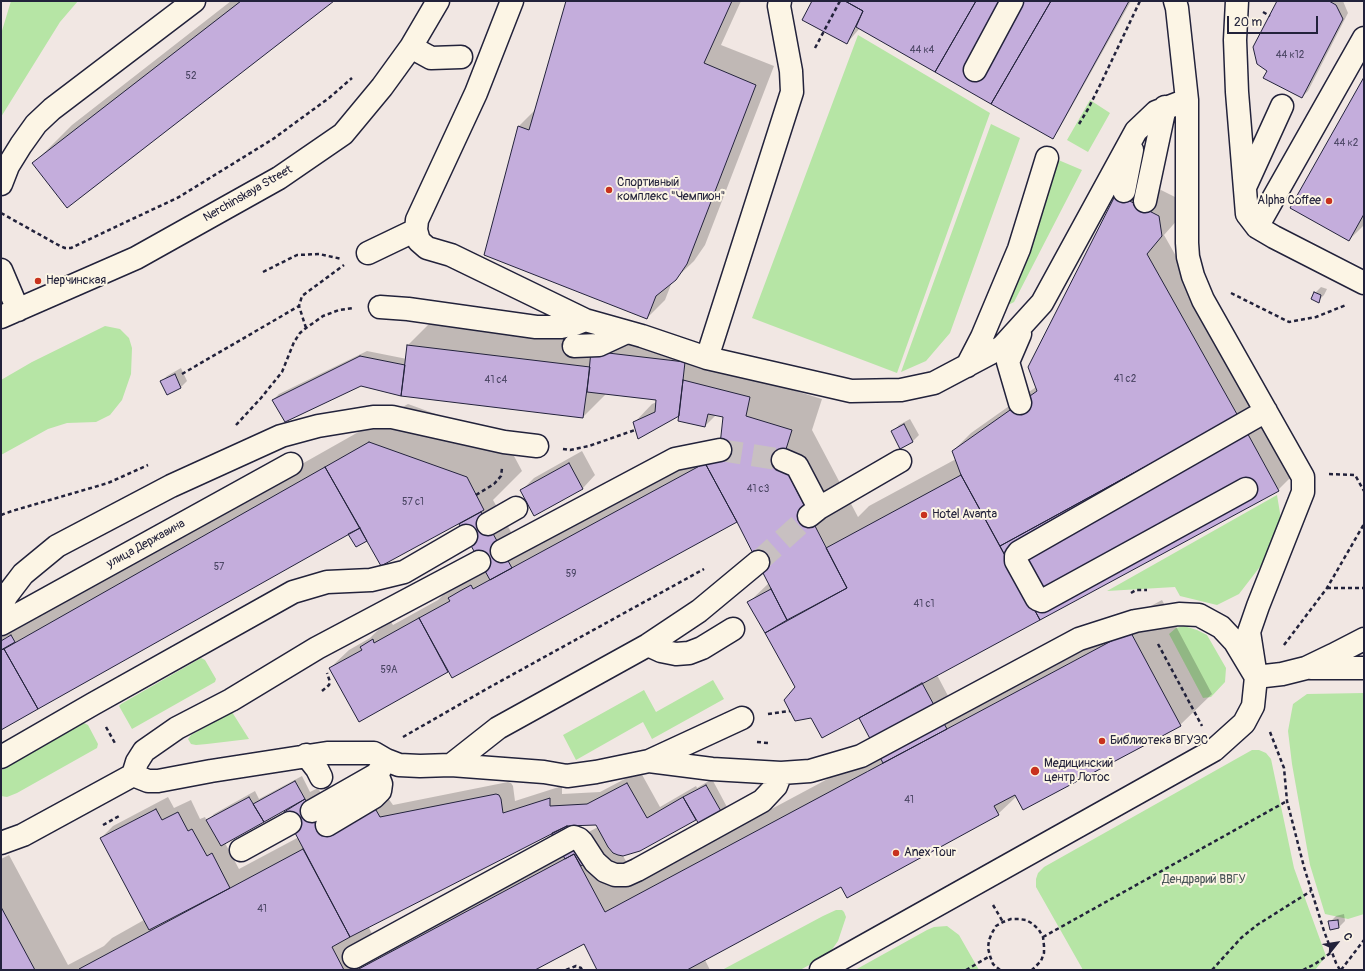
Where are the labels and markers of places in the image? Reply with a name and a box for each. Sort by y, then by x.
place label: Спортивный комплекс "Чемпион" [617,176,725,204]
marker: Спортивный комплекс "Чемпион" [604,185,614,195]
place label: Alpha Coffee [1257,194,1321,208]
marker: Alpha Coffee [1324,196,1334,206]
place label: Нерчинская [46,274,106,288]
marker: Нерчинская [33,276,43,286]
place label: Hotel Avanta [932,508,997,522]
marker: Hotel Avanta [919,510,929,520]
place label: Библиотека ВГУЭС [1110,734,1208,748]
marker: Библиотека ВГУЭС [1097,736,1107,746]
place label: Медицинский центр Лотос [1044,757,1113,785]
marker: Медицинский центр Лотос [1029,765,1041,777]
place label: Anex Tour [904,846,956,860]
marker: Anex Tour [891,848,901,858]

